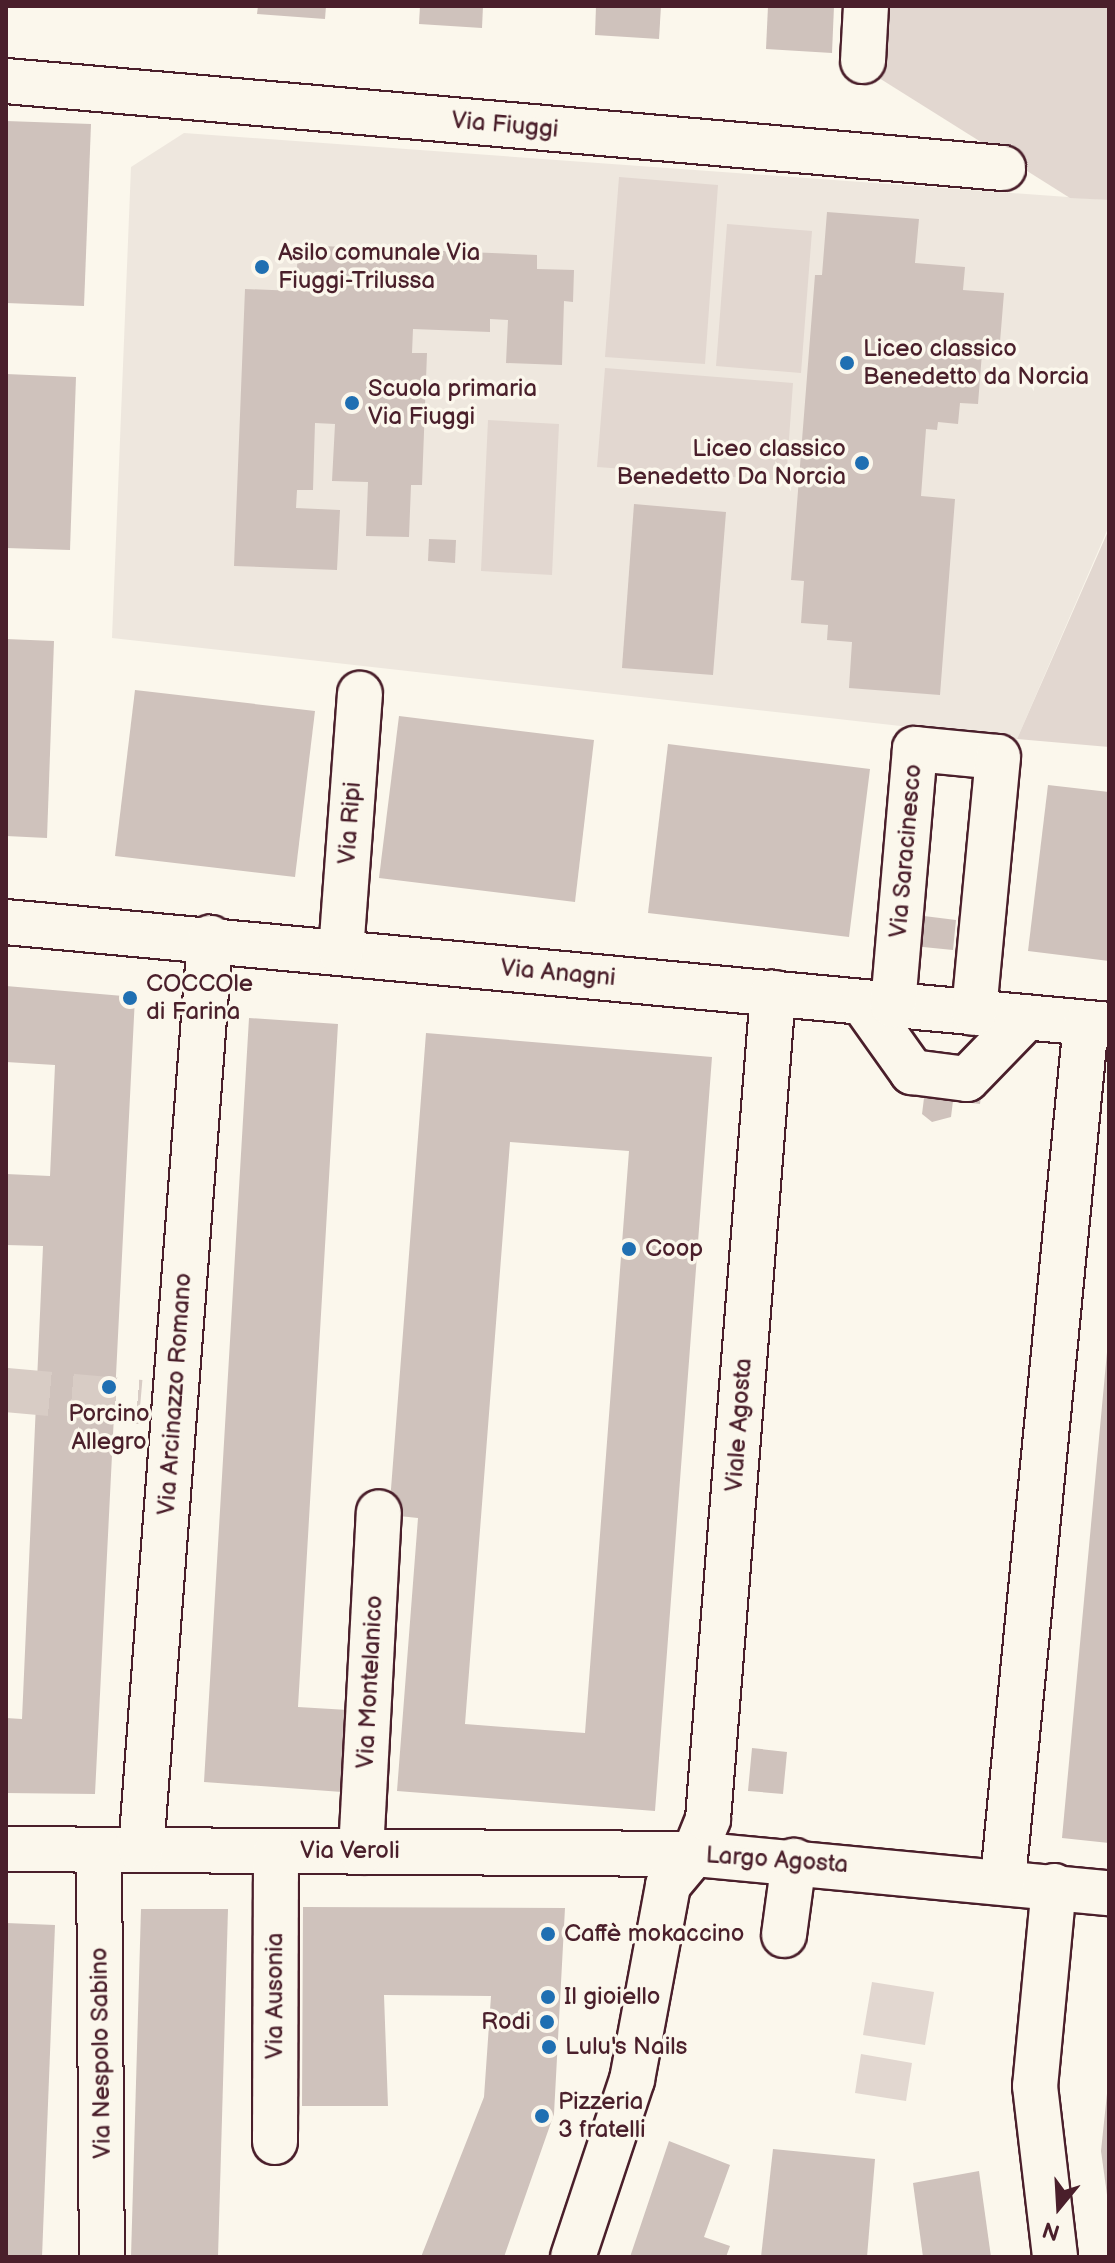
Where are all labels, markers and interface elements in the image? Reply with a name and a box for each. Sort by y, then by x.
street label: Via Fiuggi [450,106,560,144]
place label: Asilo comunale Via Fiuggi-Trilussa [278,239,481,295]
marker: Asilo comunale Via Fiuggi-Trilussa [253,258,271,276]
place label: Liceo classico Benedetto da Norcia [863,335,1089,391]
marker: Liceo classico Benedetto da Norcia [838,354,856,372]
place label: Scuola primaria Via Fiuggi [368,375,537,431]
marker: Scuola primaria Via Fiuggi [343,394,361,412]
place label: Liceo classico Benedetto Da Norcia [616,435,846,491]
marker: Liceo classico Benedetto Da Norcia [853,454,871,472]
street label: Via Saracinesco [884,763,928,939]
street label: Via Ripi [333,781,367,865]
street label: Via Anagni [499,954,617,992]
place label: COCCOle di Farina [146,970,253,1026]
marker: COCCOle di Farina [121,989,139,1007]
place label: Coop [645,1235,703,1263]
marker: Coop [620,1240,638,1258]
street label: Via Arcinazzo Romano [152,1272,198,1516]
street label: Viale Agosta [720,1357,758,1493]
marker: Porcino Allegro [100,1378,118,1396]
place label: Porcino Allegro [68,1400,150,1456]
street label: Via Montelanico [351,1595,389,1769]
street label: Via Veroli [300,1837,400,1865]
street label: Largo Agosta [705,1841,849,1879]
place label: Caffè mokaccino [564,1920,744,1948]
marker: Caffè mokaccino [539,1925,557,1943]
street label: Via Ausonia [261,1933,289,2059]
street label: Via Nespolo Sabino [85,1947,117,2159]
place label: Il gioiello [564,1983,660,2011]
marker: Il gioiello [539,1988,557,2006]
place label: Rodi [481,2008,531,2036]
marker: Rodi [538,2013,556,2031]
place label: Lulu's Nails [565,2033,687,2061]
marker: Lulu's Nails [540,2038,558,2056]
place label: Pizzeria 3 fratelli [558,2088,646,2144]
marker: Pizzeria 3 fratelli [533,2107,551,2125]
north arrow [1019,2167,1099,2247]
text: N [1039,2215,1063,2246]

